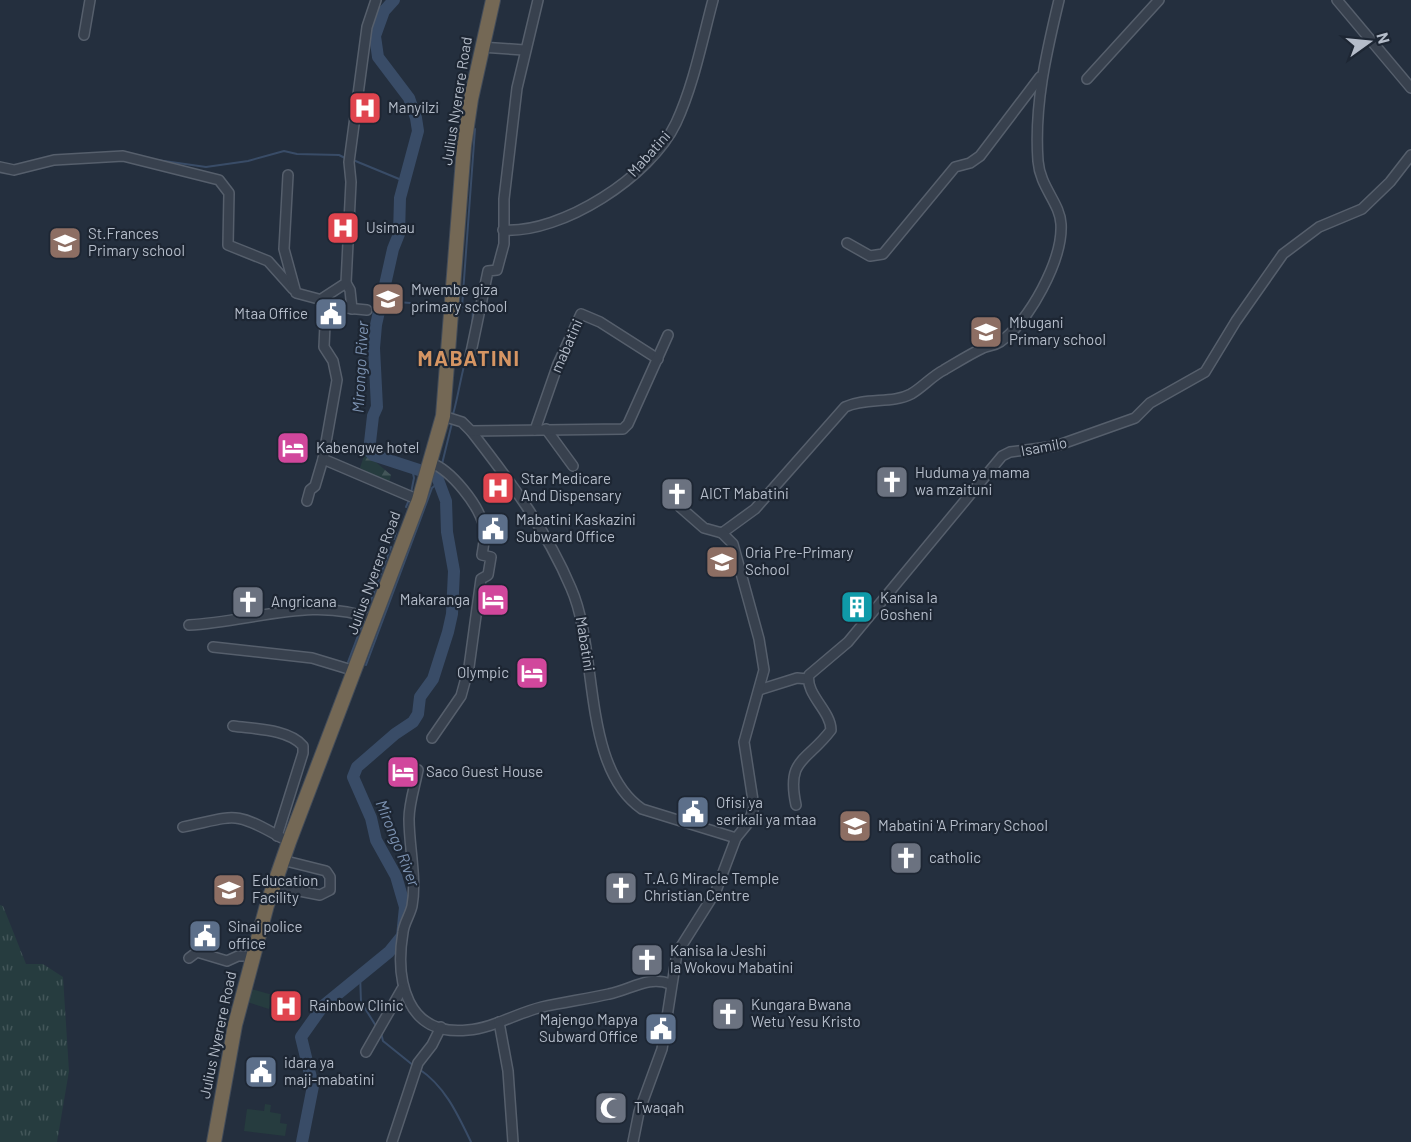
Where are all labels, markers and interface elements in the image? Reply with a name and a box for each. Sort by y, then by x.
north arrow [1339,12,1399,72]
text: N [1373,30,1395,46]
street label: Julius Nyerere Road [437,35,475,166]
hospital icon: Manyilzi [347,90,383,126]
place label: Manyilzi [388,98,439,116]
street label: Mabatini [623,127,673,180]
hospital icon: Usimau [325,210,361,246]
place label: Usimau [366,218,415,236]
place label: St.Frances Primary school [88,224,185,259]
school or university icon: St.Frances Primary school [47,225,83,261]
place label: Mwembe giza primary school [411,280,507,315]
school or university icon: Mwembe giza primary school [370,281,406,317]
public building icon: Mtaa Office [313,296,349,332]
place label: Mtaa Office [234,304,308,322]
place label: Mbugani Primary school [1009,313,1106,348]
school or university icon: Mbugani Primary school [968,314,1004,350]
street label: mabatini [546,316,586,375]
water label: Mirongo River [348,319,371,413]
district label: MABATINI [418,345,520,370]
hotel icon: Kabengwe hotel [275,430,311,466]
street label: Isamilo [1019,433,1068,459]
place label: Kabengwe hotel [316,438,419,456]
place label: Huduma ya mama wa mzaituni [915,463,1030,498]
church icon: Huduma ya mama wa mzaituni [874,464,910,500]
place label: Star Medicare And Dispensary [521,469,622,504]
hospital icon: Star Medicare And Dispensary [480,470,516,506]
church icon: AICT Mabatini [659,476,695,512]
place label: AICT Mabatini [700,484,789,502]
street label: Julius Nyerere Road [342,509,404,637]
place label: Mabatini Kaskazini Subward Office [516,510,636,545]
public building icon: Mabatini Kaskazini Subward Office [475,511,511,547]
place label: Oria Pre-Primary School [745,543,854,578]
school or university icon: Oria Pre-Primary School [704,544,740,580]
hotel icon: Makaranga [475,582,511,618]
church icon: Angricana [230,584,266,620]
place label: Kanisa la Gosheni [880,588,938,623]
building icon: Kanisa la Gosheni [839,589,875,625]
place label: Makaranga [400,590,470,608]
place label: Angricana [271,592,337,610]
street label: Mabatini [573,615,599,673]
hotel icon: Olympic [514,655,550,691]
place label: Olympic [457,663,509,681]
hotel icon: Saco Guest House [385,754,421,790]
place label: Saco Guest House [426,762,543,780]
place label: Ofisi ya serikali ya mtaa [716,793,816,828]
public building icon: Ofisi ya serikali ya mtaa [675,794,711,830]
water label: Mirongo River [372,797,425,890]
school or university icon: Mabatini 'A Primary School [837,808,873,844]
place label: Mabatini 'A Primary School [878,816,1048,834]
church icon: catholic [888,840,924,876]
place label: catholic [929,848,981,866]
place label: T.A.G Miracle Temple Christian Centre [644,869,779,904]
church icon: T.A.G Miracle Temple Christian Centre [603,870,639,906]
place label: Education Facility [252,871,318,906]
school or university icon: Education Facility [211,872,247,908]
place label: Sinai police office [228,917,303,952]
public building icon: Sinai police office [187,918,223,954]
place label: Kanisa la Jeshi la Wokovu Mabatini [670,941,793,976]
church icon: Kanisa la Jeshi la Wokovu Mabatini [629,942,665,978]
street label: Julius Nyerere Road [195,969,239,1100]
hospital icon: Rainbow Clinic [268,988,304,1024]
place label: Kungara Bwana Wetu Yesu Kristo [751,995,861,1030]
place label: Rainbow Clinic [309,996,404,1014]
church icon: Kungara Bwana Wetu Yesu Kristo [710,996,746,1032]
place label: Majengo Mapya Subward Office [539,1010,638,1045]
public building icon: Majengo Mapya Subward Office [643,1011,679,1047]
place label: idara ya maji-mabatini [284,1053,375,1088]
public building icon: idara ya maji-mabatini [243,1054,279,1090]
mosque icon: Twaqah [593,1090,629,1126]
place label: Twaqah [634,1098,684,1116]

